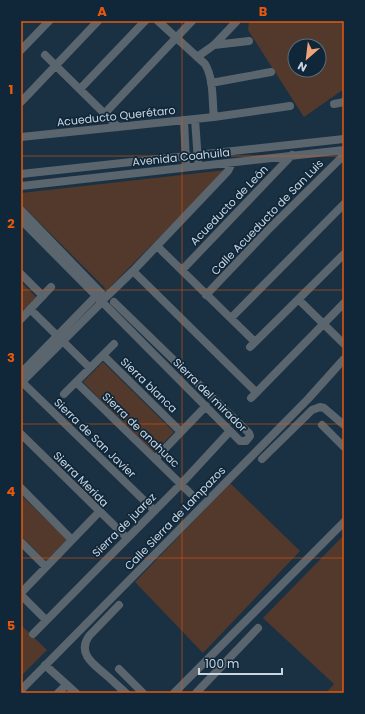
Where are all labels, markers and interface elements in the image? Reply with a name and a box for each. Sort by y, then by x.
text: A [97,2,107,21]
text: B [259,2,268,21]
north arrow [287,38,327,78]
text: N [295,58,310,76]
text: 1 [9,80,13,99]
street label: Acueducto Querétaro [56,102,176,130]
street label: Avenida Coahuila [132,144,230,170]
street label: Calle Acueducto de San Luis [207,155,327,278]
street label: Acueducto de León [186,161,272,249]
text: 2 [7,214,15,233]
text: 3 [7,348,15,367]
street label: Sierra blanca [117,354,181,416]
street label: Sierra del mirador [169,354,251,436]
street label: Sierra de anahuac [99,389,183,471]
street label: Sierra de San Javier [50,394,140,482]
street label: Sierra Merida [50,448,112,510]
street label: Calle Sierra de Lampazos [121,462,229,574]
text: 4 [7,482,16,501]
street label: Sierra de juarez [88,489,160,561]
text: 5 [7,616,15,635]
scale bar [199,650,282,676]
text: 100 m [205,655,239,672]

